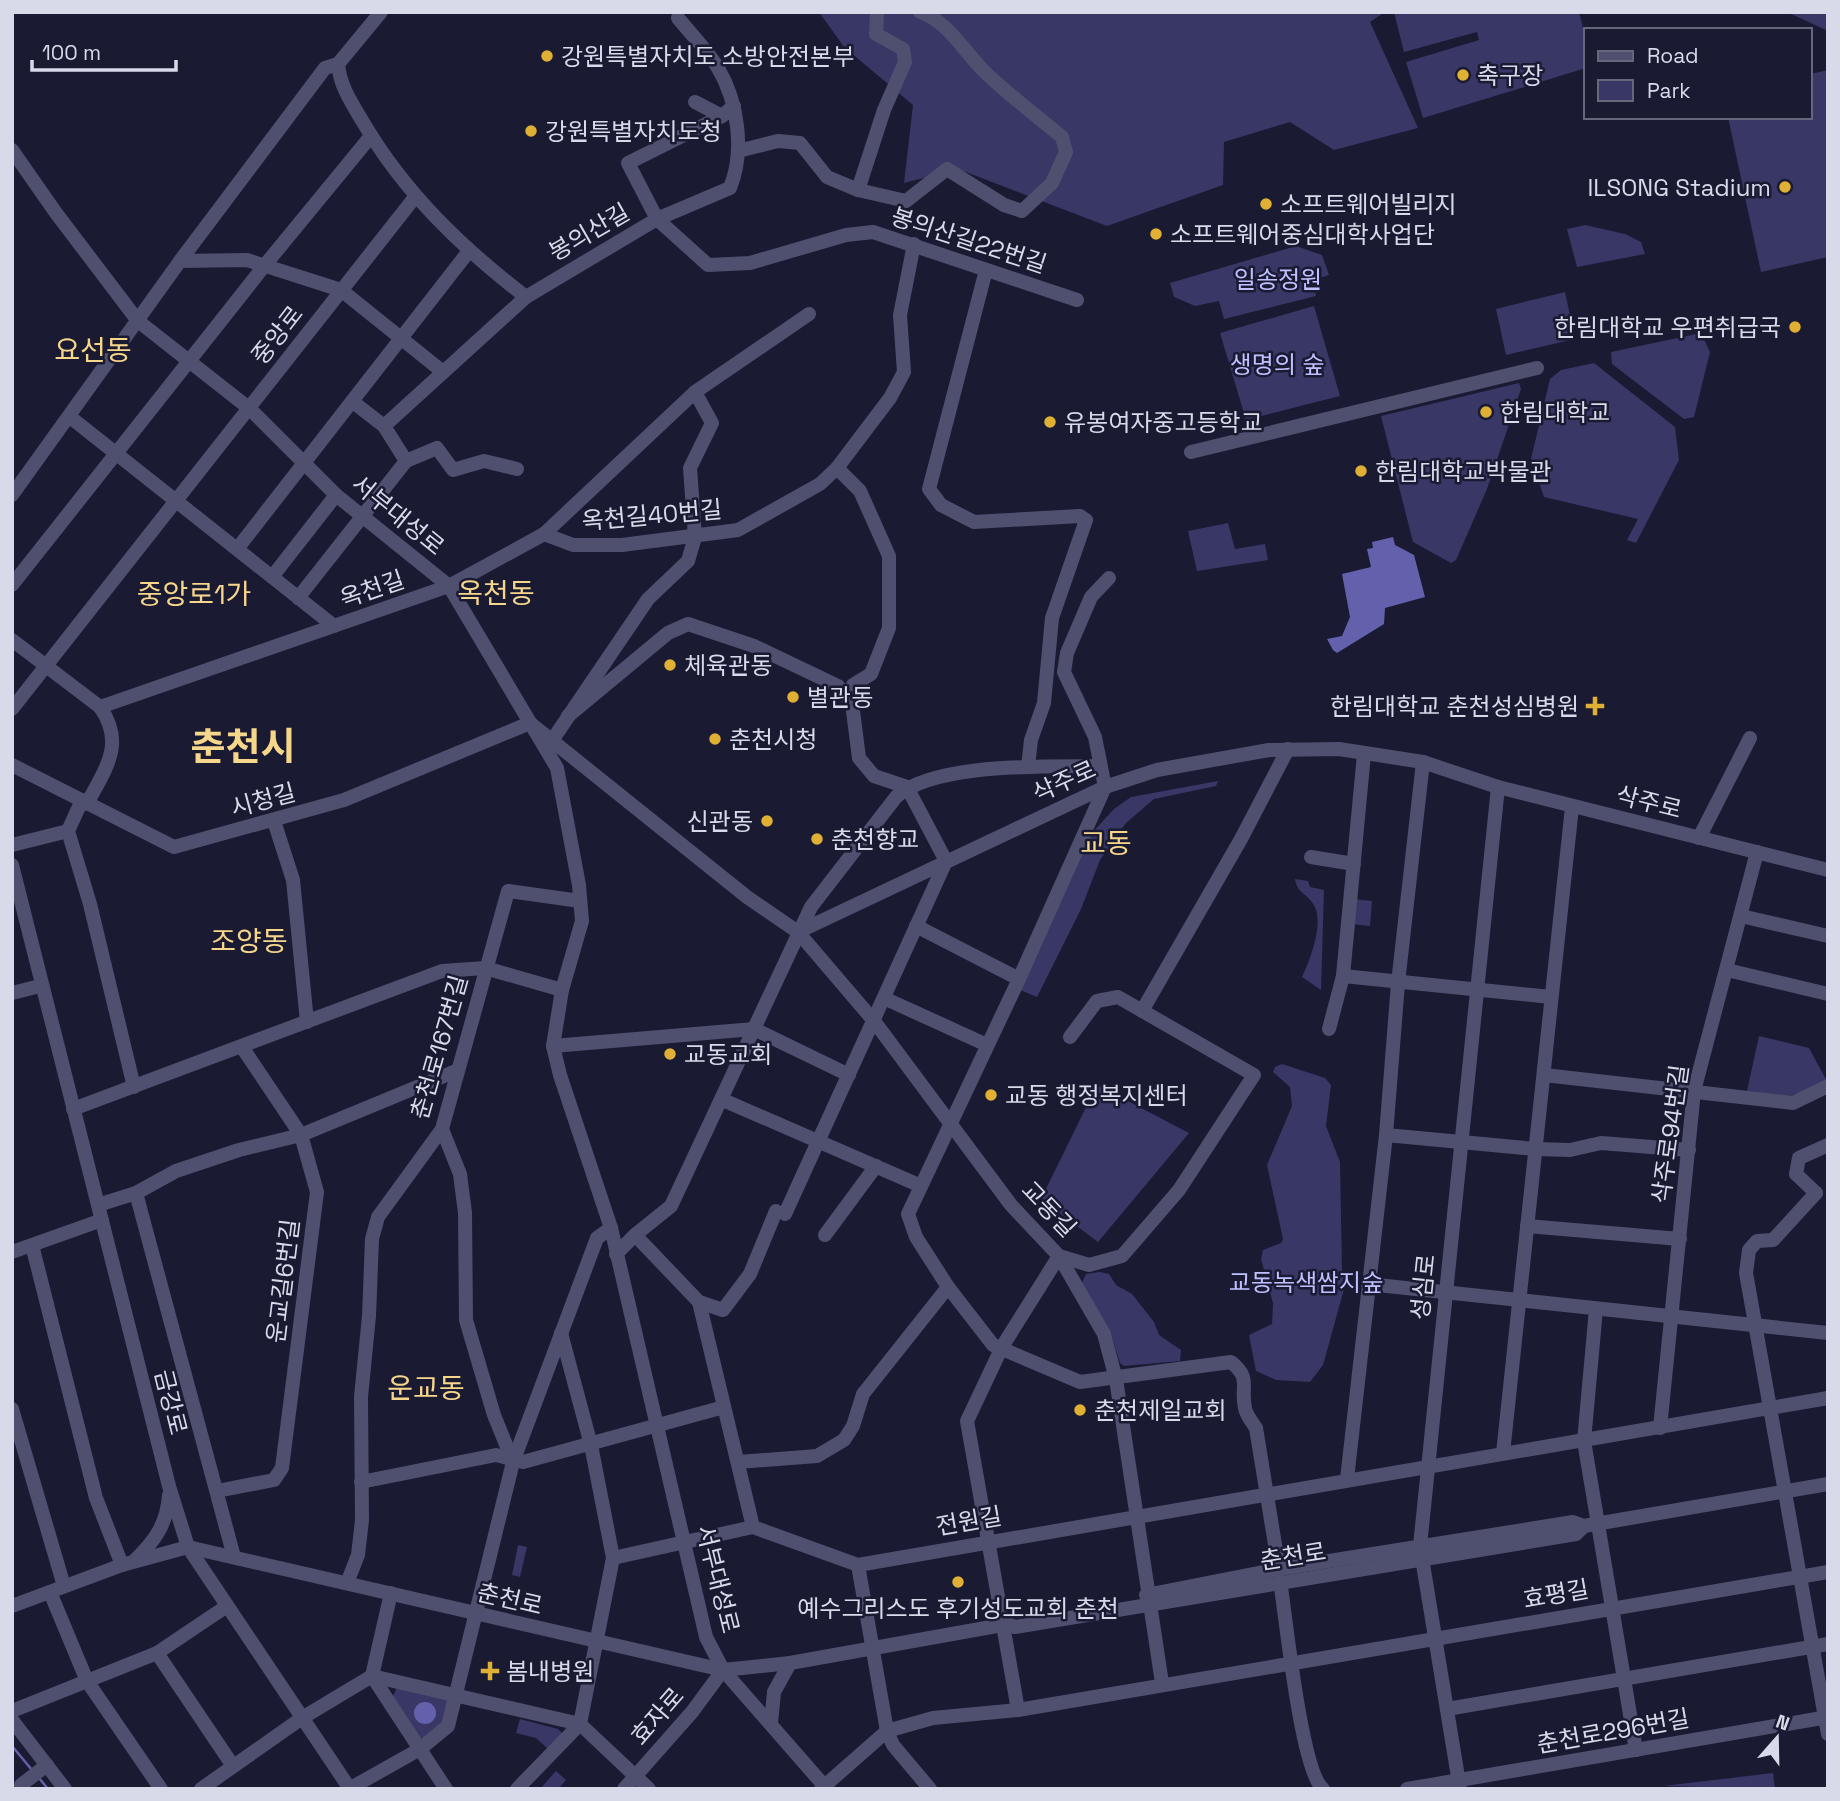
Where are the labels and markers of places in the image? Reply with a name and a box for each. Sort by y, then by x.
place label: 강원특별자치도 소방안전본부 [561,41,854,72]
marker: 강원특별자치도 소방안전본부 [539,48,555,64]
place label: 축구장 [1477,60,1543,91]
marker: 축구장 [1455,67,1471,83]
place label: 강원특별자치도청 [545,116,722,147]
marker: 강원특별자치도청 [523,123,539,139]
place label: ILSONG Stadium [1588,172,1771,203]
marker: ILSONG Stadium [1777,179,1793,195]
place label: 소프트웨어빌리지 [1280,189,1457,220]
marker: 소프트웨어빌리지 [1258,196,1274,212]
place label: 소프트웨어중심대학사업단 [1170,219,1435,250]
marker: 소프트웨어중심대학사업단 [1148,226,1164,242]
place label: 한림대학교 우편취급국 [1554,312,1781,343]
marker: 한림대학교 우편취급국 [1787,319,1803,335]
place label: 한림대학교 [1500,397,1610,428]
marker: 한림대학교 [1478,404,1494,420]
place label: 유봉여자중고등학교 [1064,407,1263,438]
marker: 유봉여자중고등학교 [1042,414,1058,430]
place label: 한림대학교박물관 [1375,456,1552,487]
marker: 한림대학교박물관 [1353,463,1369,479]
place label: 체육관동 [684,650,772,681]
marker: 체육관동 [662,657,678,673]
place label: 별관동 [807,682,873,713]
marker: 별관동 [785,689,801,705]
place label: 한림대학교 춘천성심병원 [1330,691,1579,722]
marker: 한림대학교 춘천성심병원 [1585,696,1605,716]
place label: 춘천시청 [729,724,817,755]
marker: 춘천시청 [707,731,723,747]
place label: 신관동 [687,806,753,837]
marker: 신관동 [759,813,775,829]
place label: 춘천향교 [831,824,919,855]
marker: 춘천향교 [809,831,825,847]
place label: 교동교회 [684,1039,772,1070]
marker: 교동교회 [662,1046,678,1062]
place label: 교동 행정복지센터 [1005,1080,1188,1111]
marker: 교동 행정복지센터 [983,1087,999,1103]
place label: 춘천제일교회 [1094,1395,1226,1426]
marker: 춘천제일교회 [1072,1402,1088,1418]
marker: 예수그리스도 후기성도교회 춘천 [950,1574,966,1590]
place label: 예수그리스도 후기성도교회 춘천 [797,1593,1119,1624]
place label: 봄내병원 [506,1656,594,1687]
marker: 봄내병원 [480,1661,500,1681]

